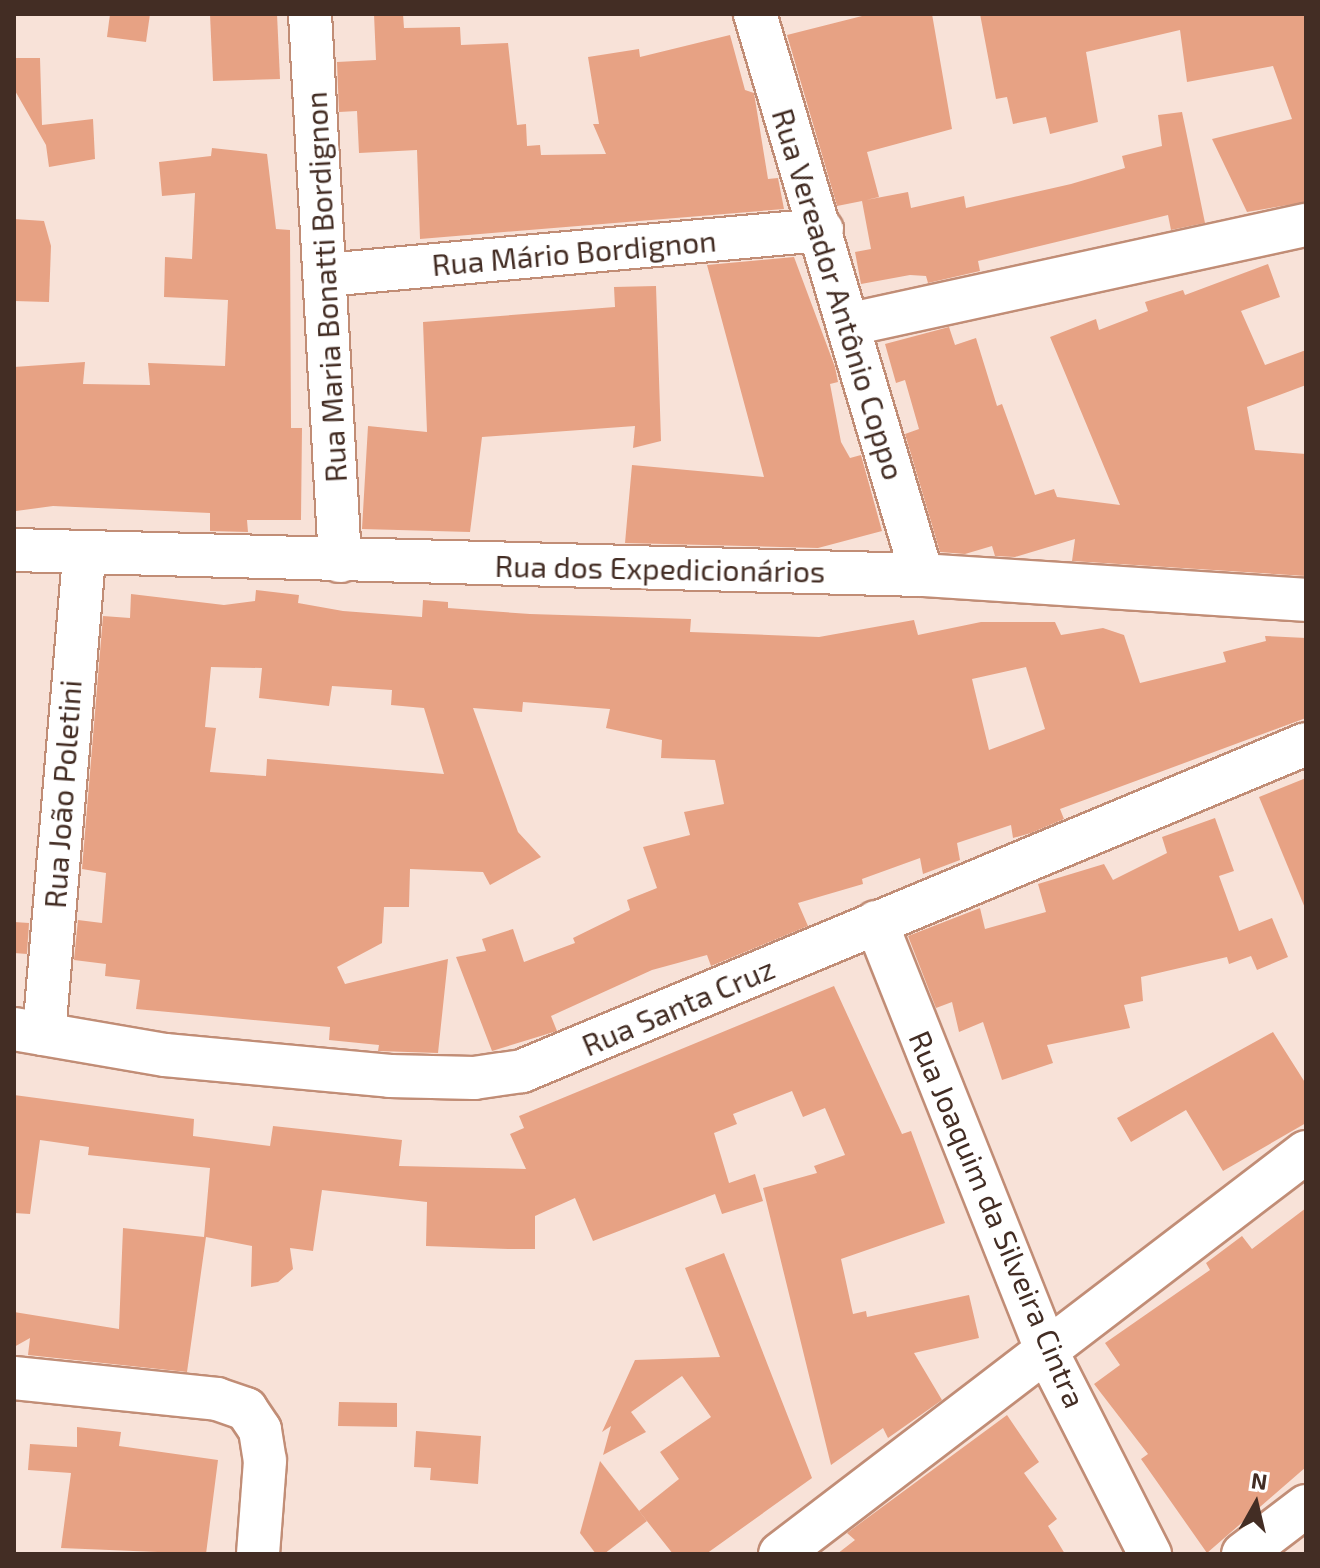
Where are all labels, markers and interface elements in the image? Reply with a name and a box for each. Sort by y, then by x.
street label: Rua Maria Bonatti Bordignon [297,91,353,483]
street label: Rua Vereador Antônio Coppo [765,103,913,485]
street label: Rua Mário Bordignon [430,222,718,282]
street label: Rua dos Expedicionários [494,547,826,589]
street label: Rua João Poletini [36,678,88,910]
street label: Rua Santa Cruz [576,949,780,1063]
street label: Rua Joaquim da Silveira Cintra [902,1025,1094,1413]
north arrow [1216,1464,1296,1544]
text: N [1250,1466,1269,1494]

